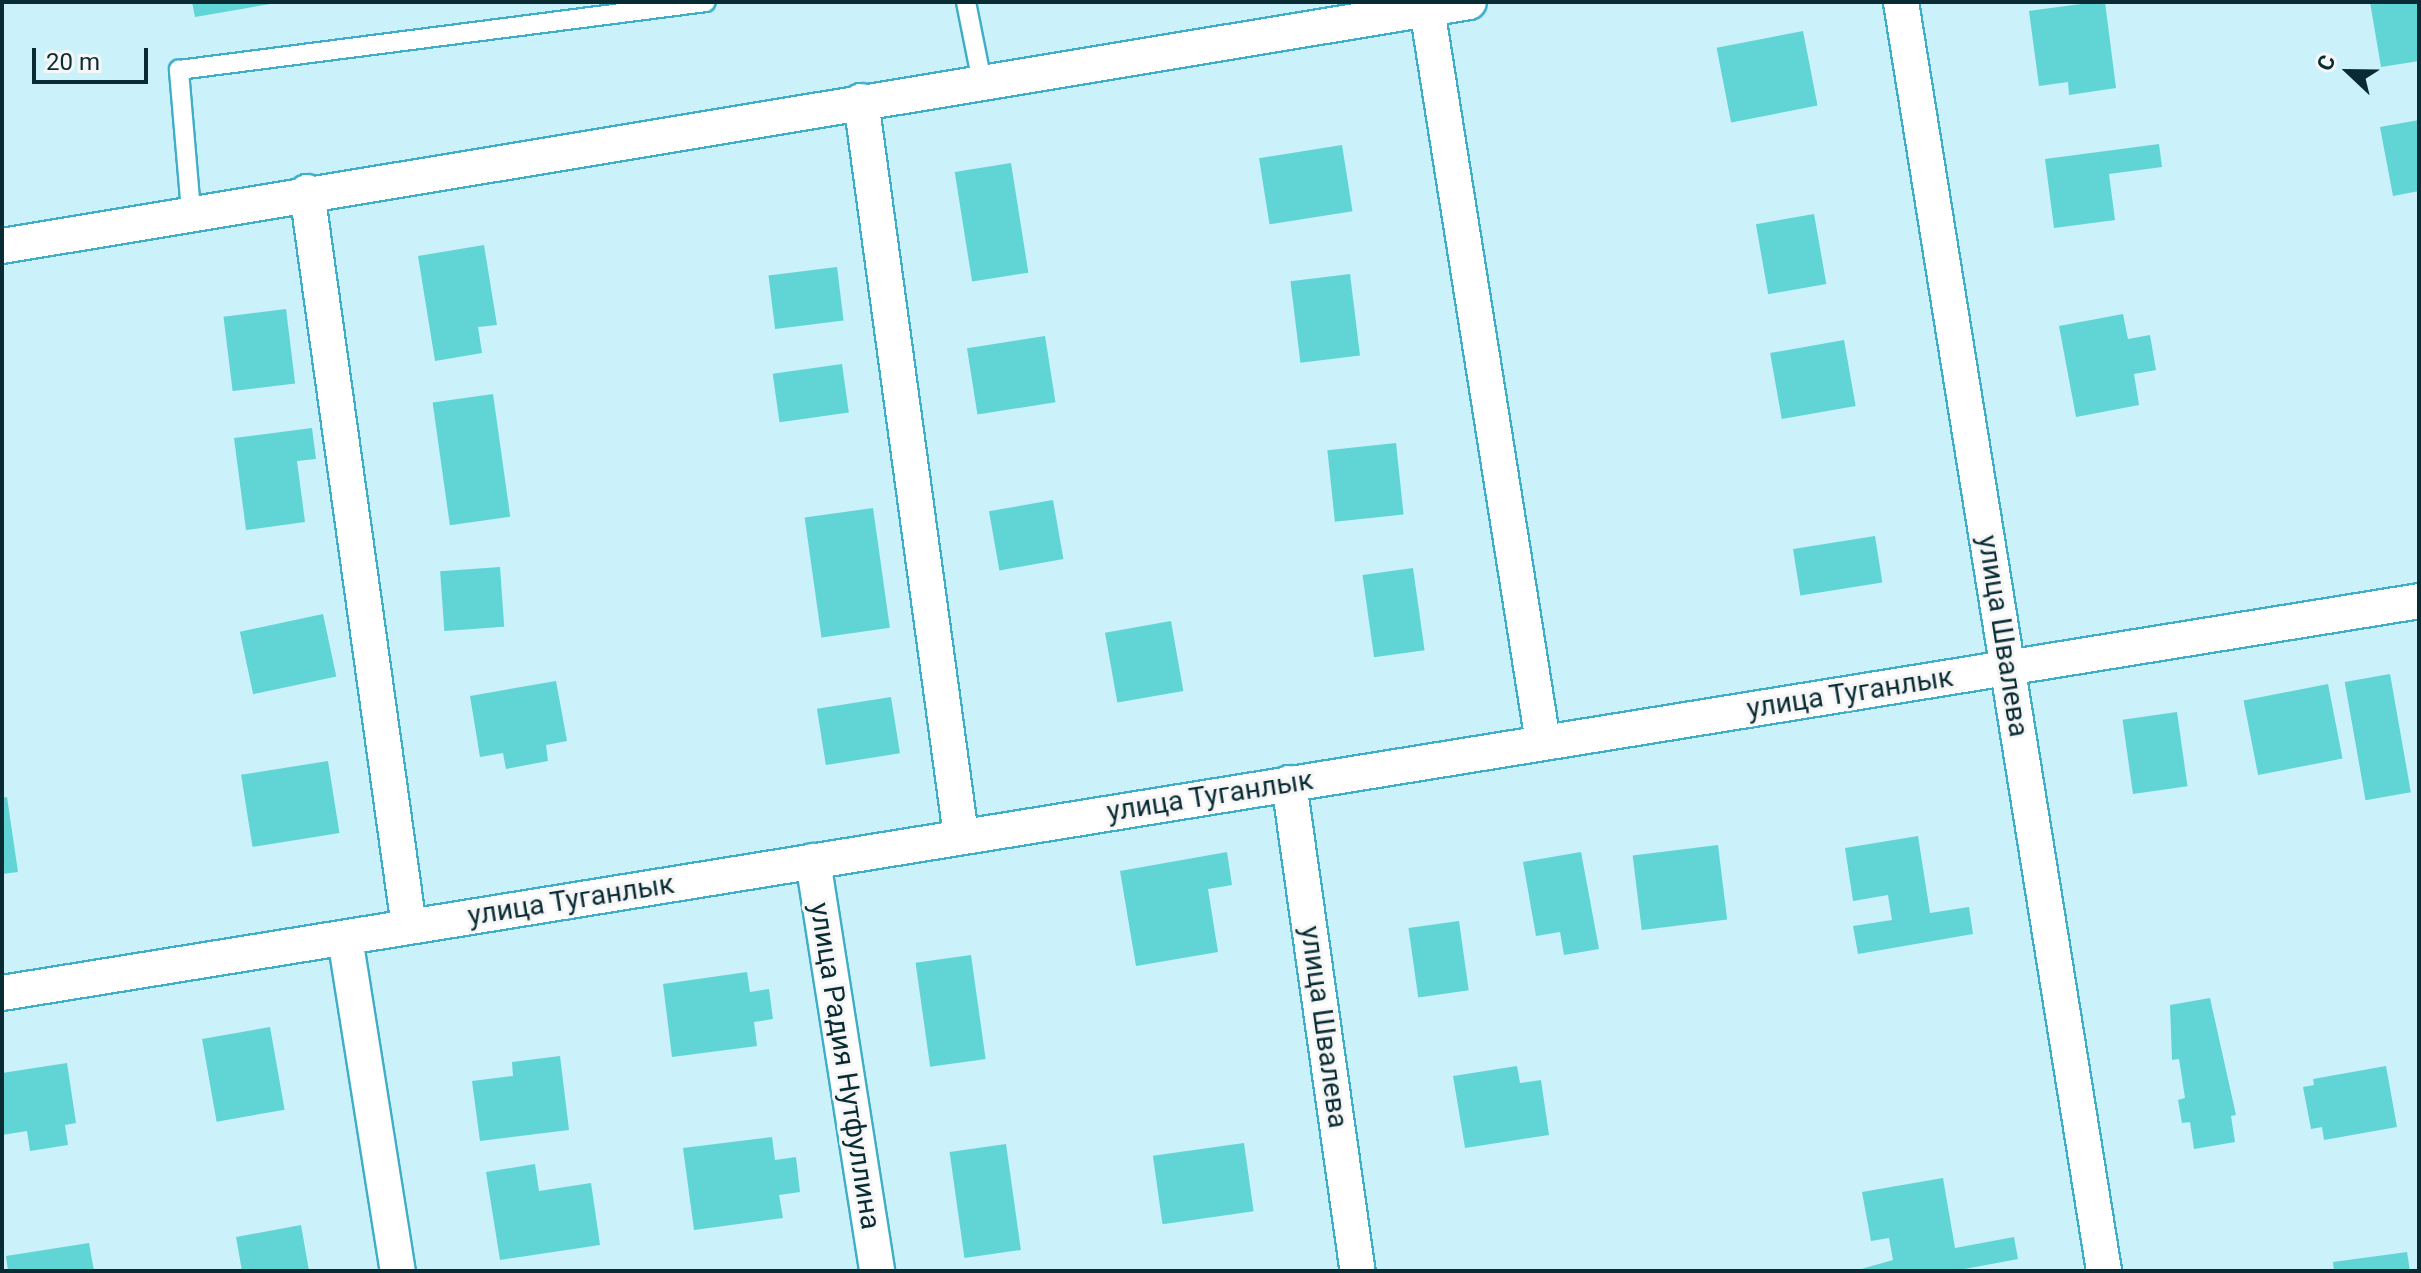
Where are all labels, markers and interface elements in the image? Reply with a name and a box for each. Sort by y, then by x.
scale bar [36,32,152,82]
north arrow [2309,32,2389,112]
text: 20 m [46,48,100,76]
text: С [2312,51,2341,74]
street label: улица Швалева [1970,533,2036,739]
street label: улица Туганлык [1744,660,1956,726]
street label: улица Туганлык [1104,763,1316,829]
street label: улица Туганлык [465,867,677,933]
street label: улица Радия Нутфуллина [803,900,887,1232]
street label: улица Швалева [1293,924,1355,1130]

